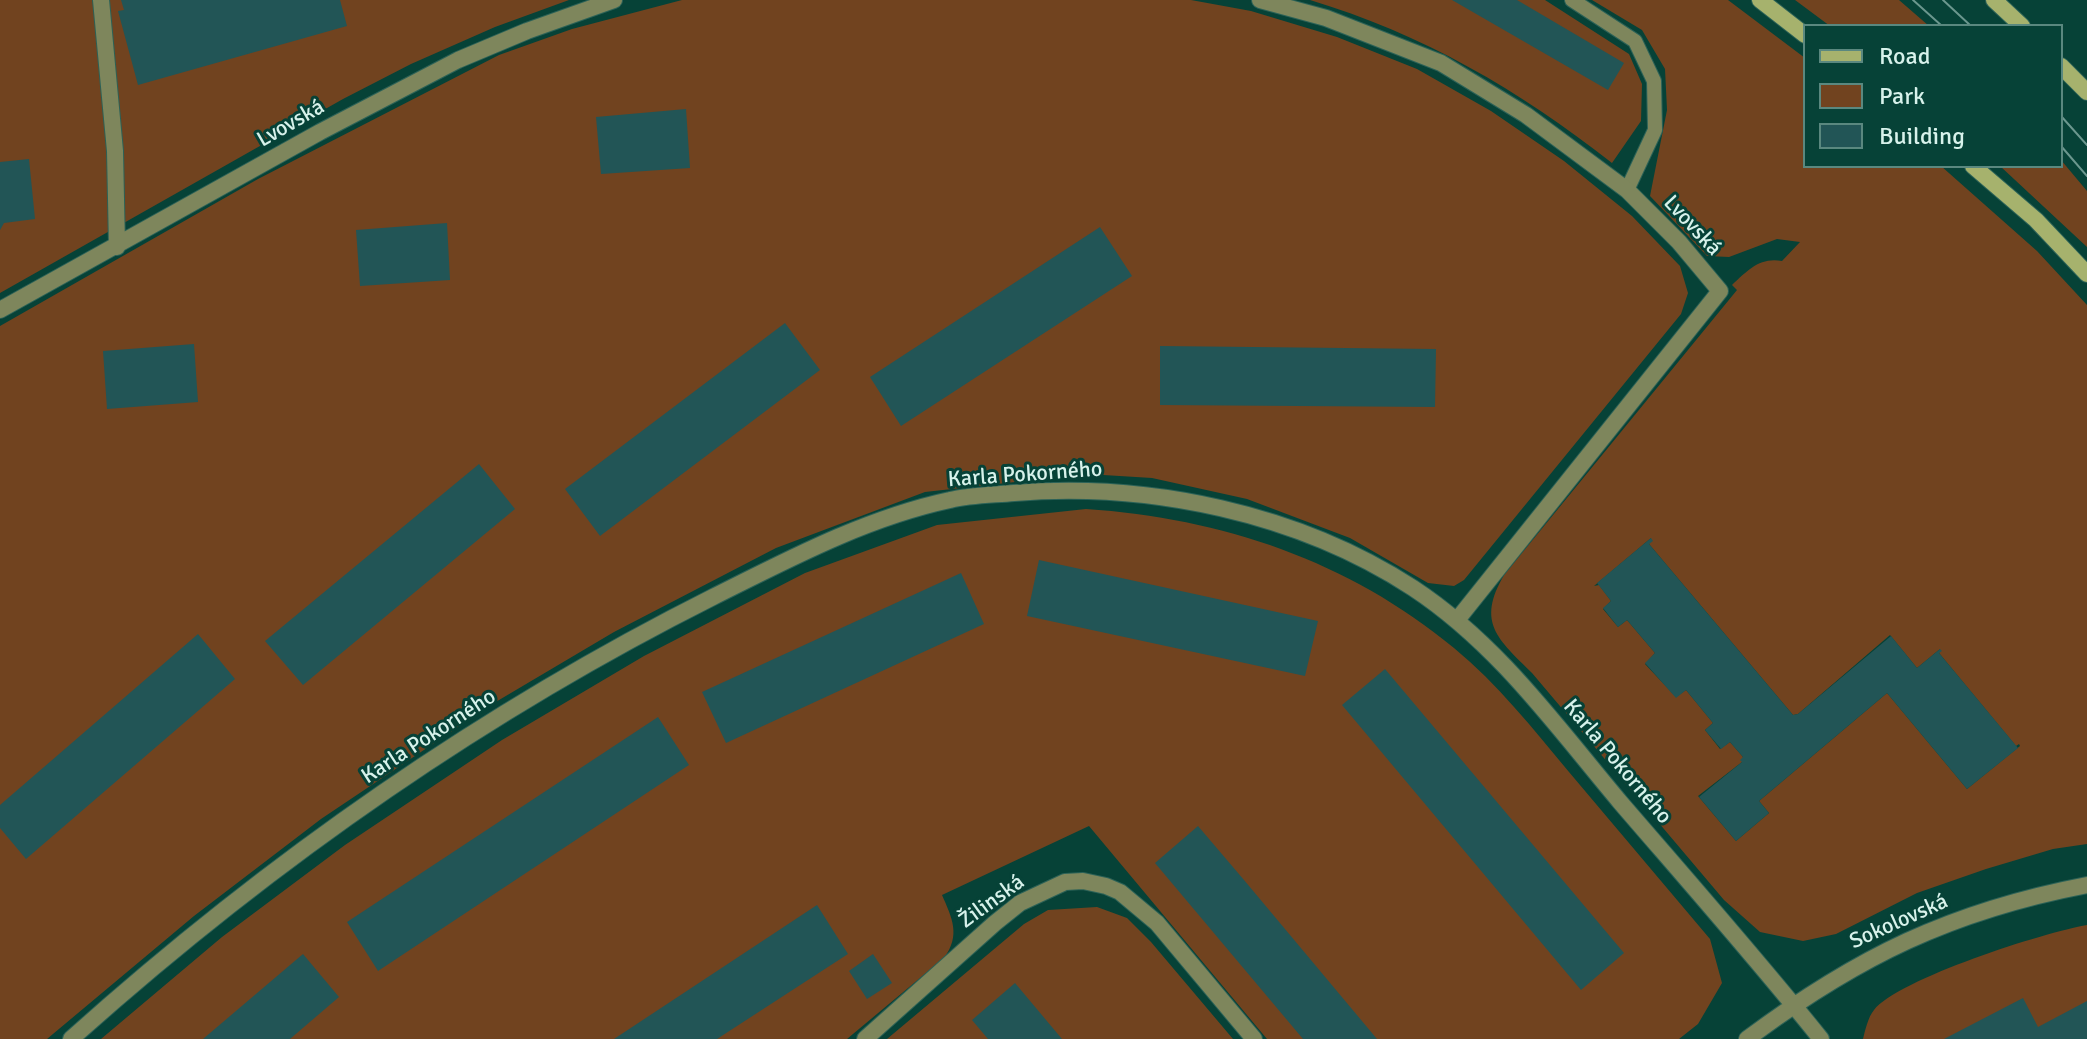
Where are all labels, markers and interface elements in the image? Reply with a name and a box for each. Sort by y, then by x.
legend [1803,24,2063,168]
text: Road [1879,41,1930,71]
text: Park [1879,81,1925,111]
street label: Lvovská [253,94,329,154]
text: Building [1879,121,1965,151]
street label: Lvovská [1657,190,1727,262]
street label: Karla Pokorného [947,456,1103,494]
street label: Karla Pokorného [357,684,501,790]
street label: Karla Pokorného [1557,694,1677,830]
street label: Žilinská [954,869,1030,935]
street label: Sokolovská [1846,889,1952,955]

